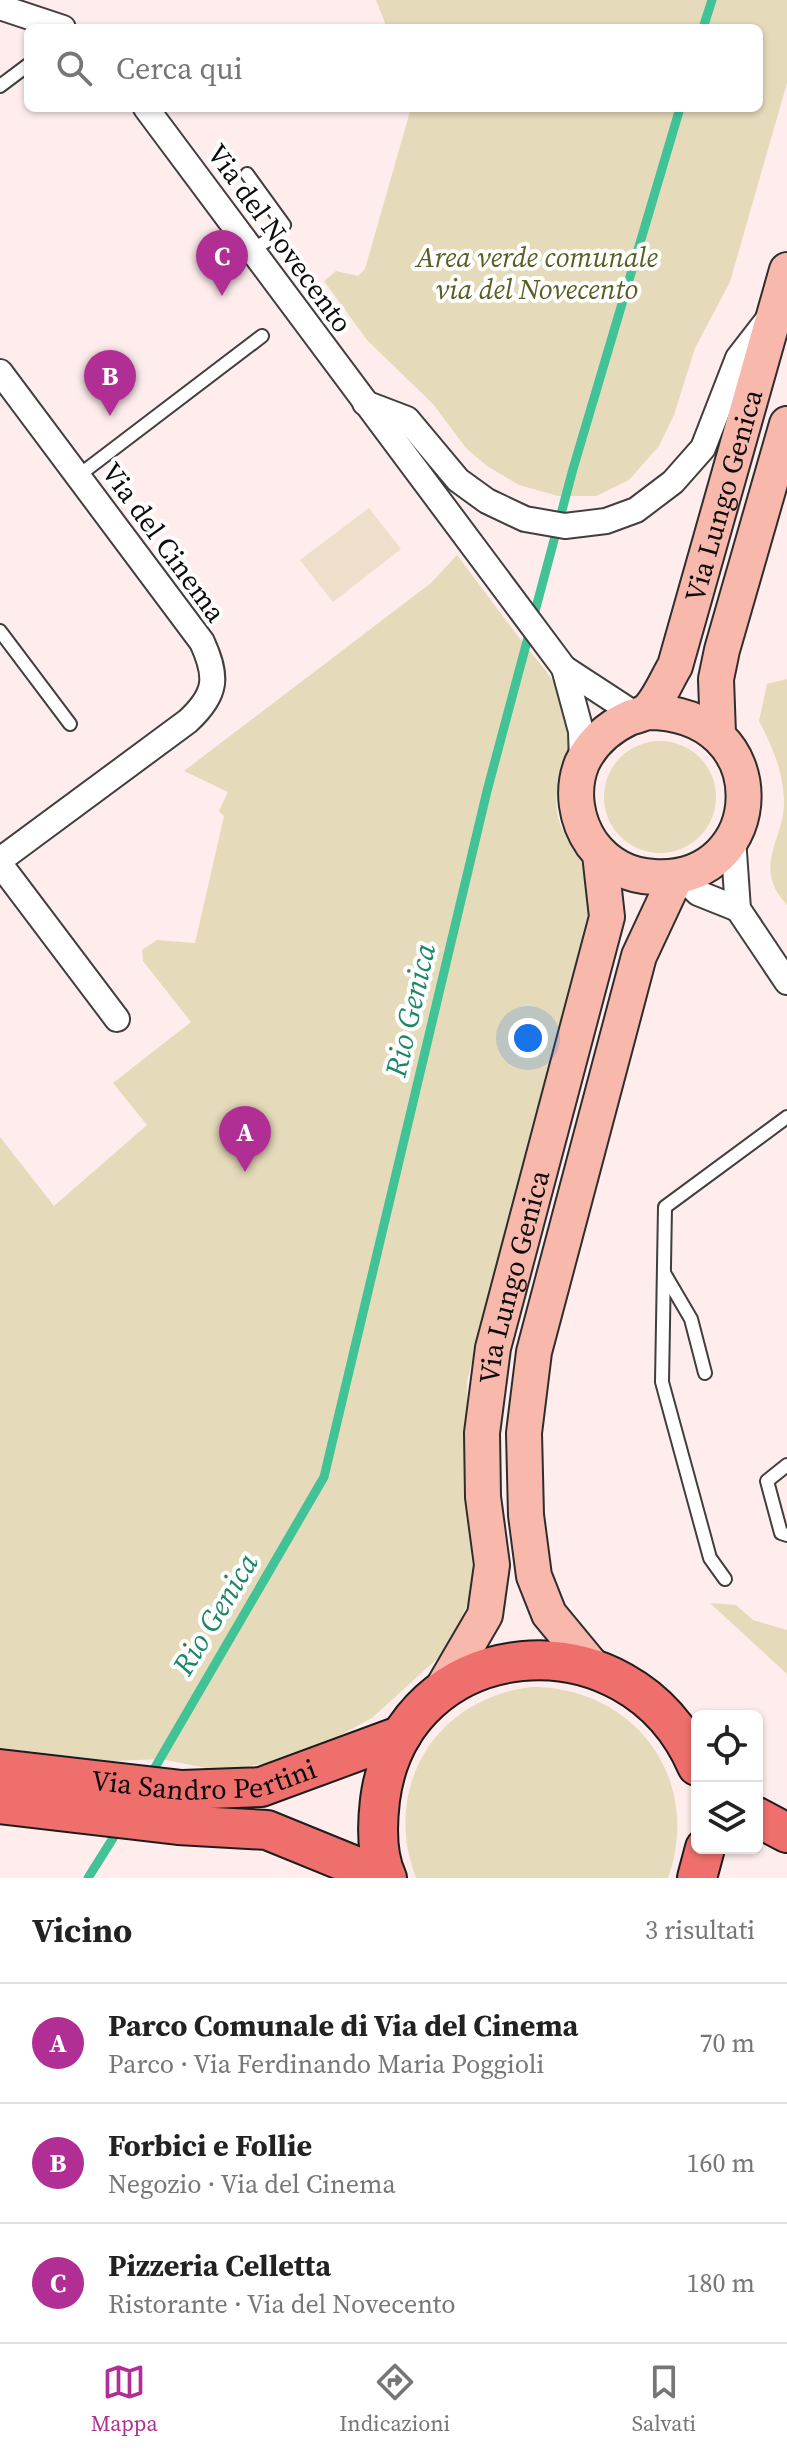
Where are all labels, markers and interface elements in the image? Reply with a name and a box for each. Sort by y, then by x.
search box [24,24,763,112]
icon: search [52,46,96,90]
text: Cerca qui [116,48,243,89]
street label: Via del Novecento [199,136,361,340]
pin: C [196,230,248,296]
park label: Area verde comunale via del Novecento [414,238,658,308]
pin: B [84,350,136,416]
street label: Via Lungo Genica [675,384,772,606]
street label: Via del Cinema [93,455,235,630]
water label: Rio Genica [375,939,445,1082]
your location [508,1018,548,1058]
pin: A [219,1106,271,1172]
street label: Via Lungo Genica [470,1165,558,1386]
water label: Rio Genica [162,1545,268,1684]
map controls [691,1710,763,1854]
button: locate [691,1710,763,1782]
street label: Via Sandro Pertini [90,1749,321,1809]
button: layers [691,1782,763,1854]
text: Vicino [32,1907,132,1953]
text: 3 risultati [645,1912,755,1948]
text: Parco Comunale di Via del Cinema [108,2005,578,2046]
text: A [49,2025,67,2061]
text: 70 m [700,2025,755,2061]
text: Parco · Via Ferdinando Maria Poggioli [108,2046,544,2082]
text: Forbici e Follie [108,2125,312,2166]
text: B [50,2145,66,2181]
text: 160 m [687,2145,755,2181]
text: Negozio · Via del Cinema [108,2166,396,2202]
text: Pizzeria Celletta [108,2245,331,2286]
text: C [50,2265,66,2301]
text: 180 m [687,2265,755,2301]
text: Ristorante · Via del Novecento [108,2286,456,2322]
tab: Mappa [91,2360,158,2438]
tab: Indicazioni [339,2360,450,2438]
tab: Salvati [632,2360,696,2438]

